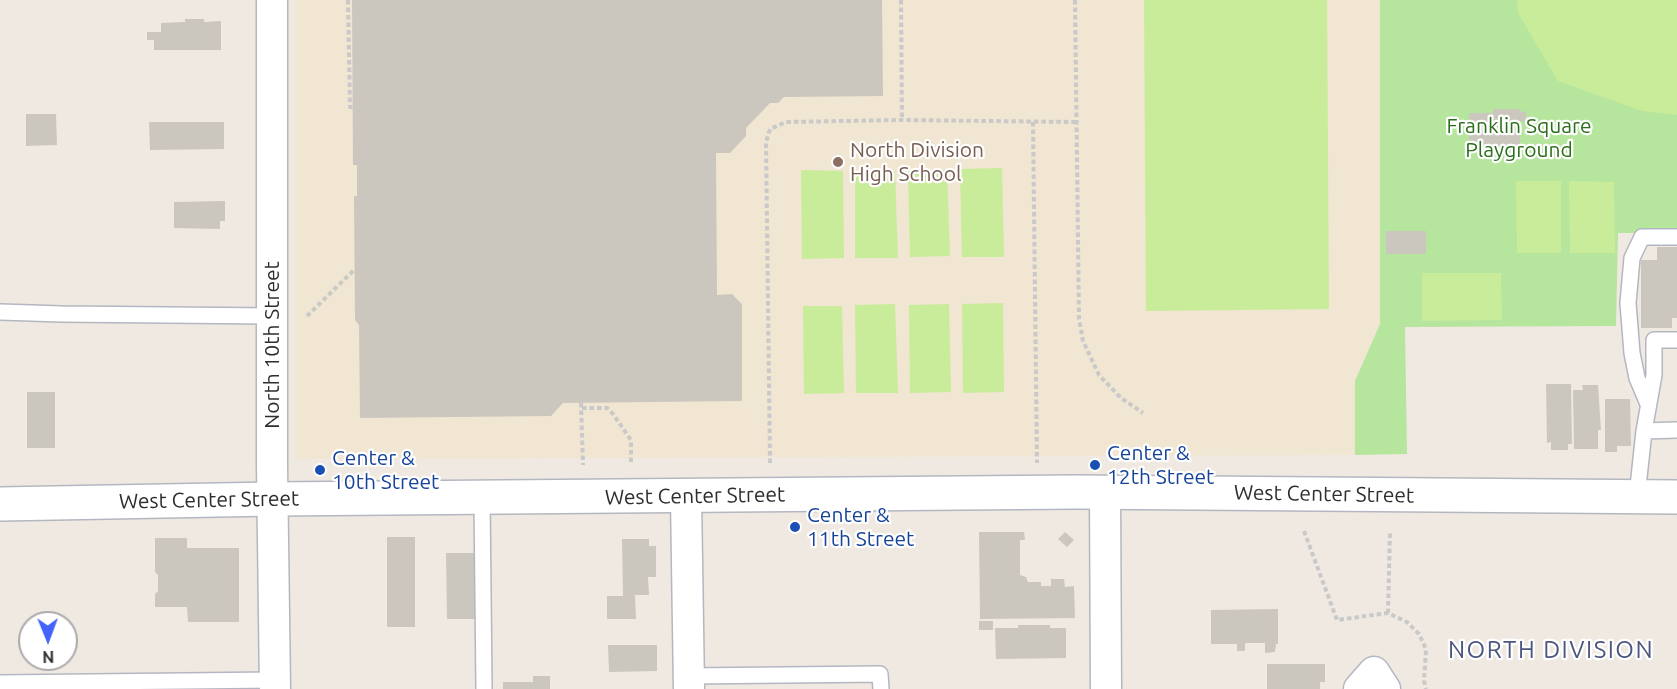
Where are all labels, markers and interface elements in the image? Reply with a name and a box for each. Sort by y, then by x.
park label: Franklin Square Playground [1446,113,1592,163]
place label: North Division High School [850,137,984,187]
marker: North Division High School [831,155,845,169]
street label: North 10th Street [259,261,285,429]
place label: Center & 12th Street [1107,440,1214,490]
place label: Center & 10th Street [332,445,439,495]
marker: Center & 12th Street [1088,458,1102,472]
marker: Center & 10th Street [313,463,327,477]
street label: West Center Street [1234,480,1414,508]
street label: West Center Street [605,482,785,510]
street label: West Center Street [119,486,299,514]
place label: Center & 11th Street [807,502,914,552]
marker: Center & 11th Street [788,520,802,534]
north arrow [18,611,78,671]
district label: NORTH DIVISION [1448,636,1654,664]
text: N [42,648,54,666]

